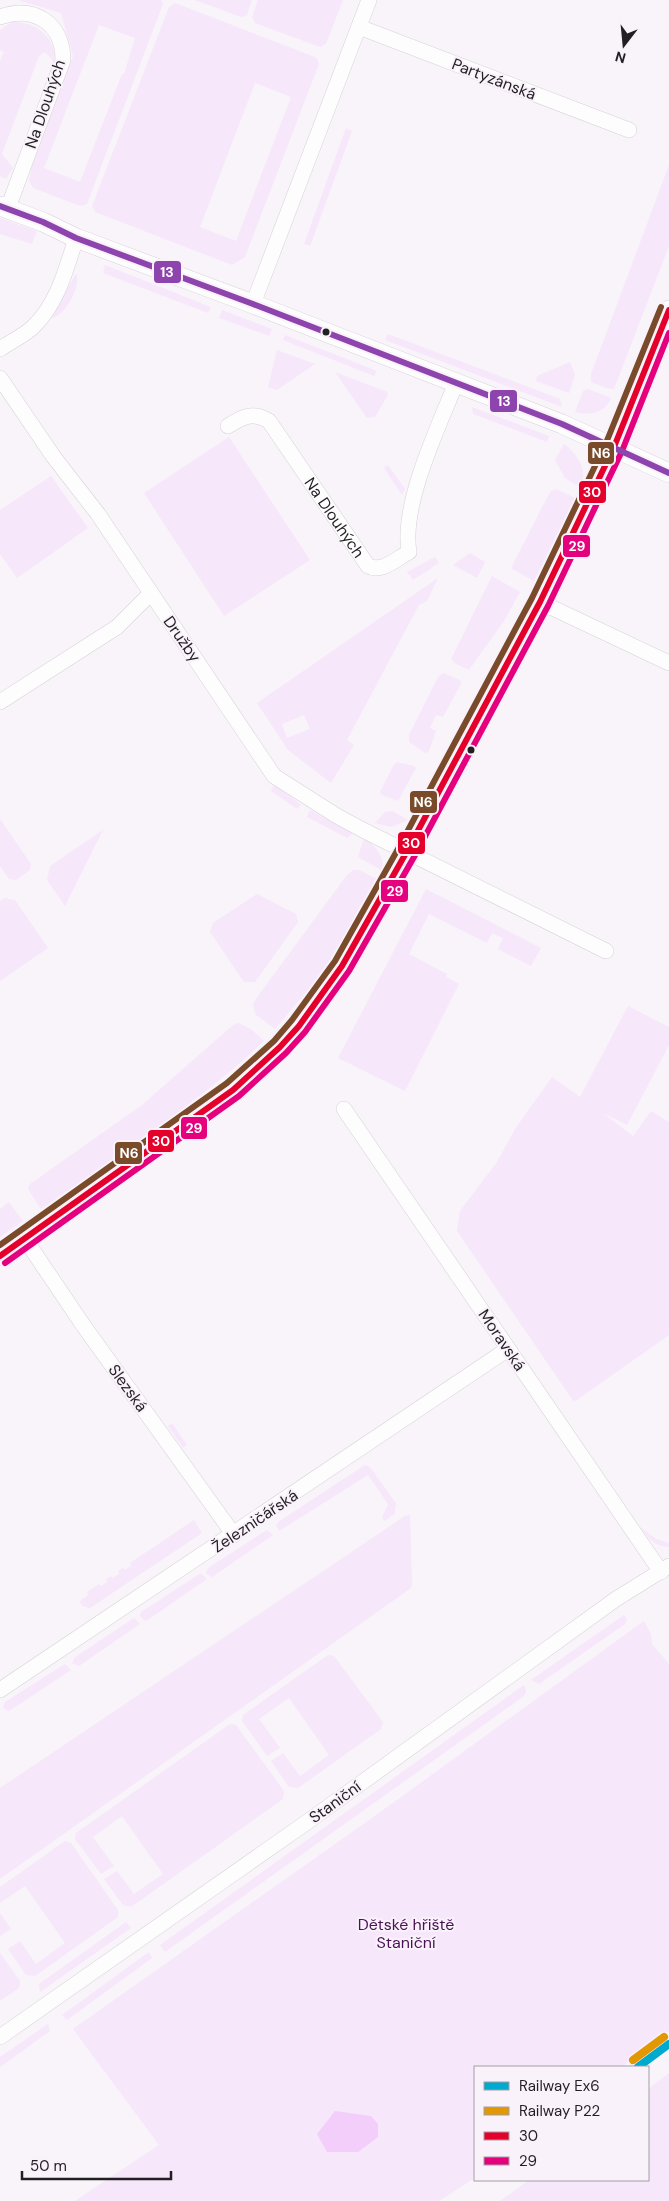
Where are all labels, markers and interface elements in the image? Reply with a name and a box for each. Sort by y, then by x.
north arrow [599,20,649,70]
text: N [613,47,628,68]
street label: Partyzánská [449,53,539,105]
street label: Na Dlouhých [20,57,70,151]
line badge: 13 [153,260,182,284]
text: 13 [160,263,174,281]
unlabelled marker [321,327,331,337]
line badge: 13 [489,389,518,413]
text: 13 [497,392,511,410]
line badge: N6 [587,441,615,465]
text: N6 [591,444,611,462]
street label: Na Dlouhých [300,473,370,562]
line badge: 30 [578,480,607,504]
text: 30 [583,483,601,501]
line badge: 29 [562,534,591,558]
text: 29 [569,537,586,555]
street label: Družby [159,612,205,666]
unlabelled marker [466,745,476,755]
line badge: N6 [409,790,438,814]
text: N6 [413,793,433,811]
line badge: 30 [397,831,426,855]
text: 30 [402,834,420,852]
line badge: 29 [380,879,409,903]
text: 29 [387,882,404,900]
line badge: 29 [180,1116,208,1140]
text: 29 [186,1119,203,1137]
line badge: 30 [147,1129,175,1153]
text: 30 [152,1132,170,1150]
line badge: N6 [114,1141,143,1165]
text: N6 [119,1144,139,1162]
street label: Moravská [474,1305,530,1375]
street label: Slezská [104,1360,152,1416]
street label: Železničářská [208,1485,302,1557]
street label: Staniční [305,1776,365,1828]
park label: Dětské hřiště Staniční [358,1914,454,1953]
legend [474,2066,649,2181]
text: Railway Ex6 [519,2076,600,2096]
text: Railway P22 [519,2101,600,2121]
text: 30 [519,2126,538,2146]
scale bar [22,2148,171,2180]
text: 29 [519,2151,537,2171]
text: 50 m [30,2156,67,2176]

